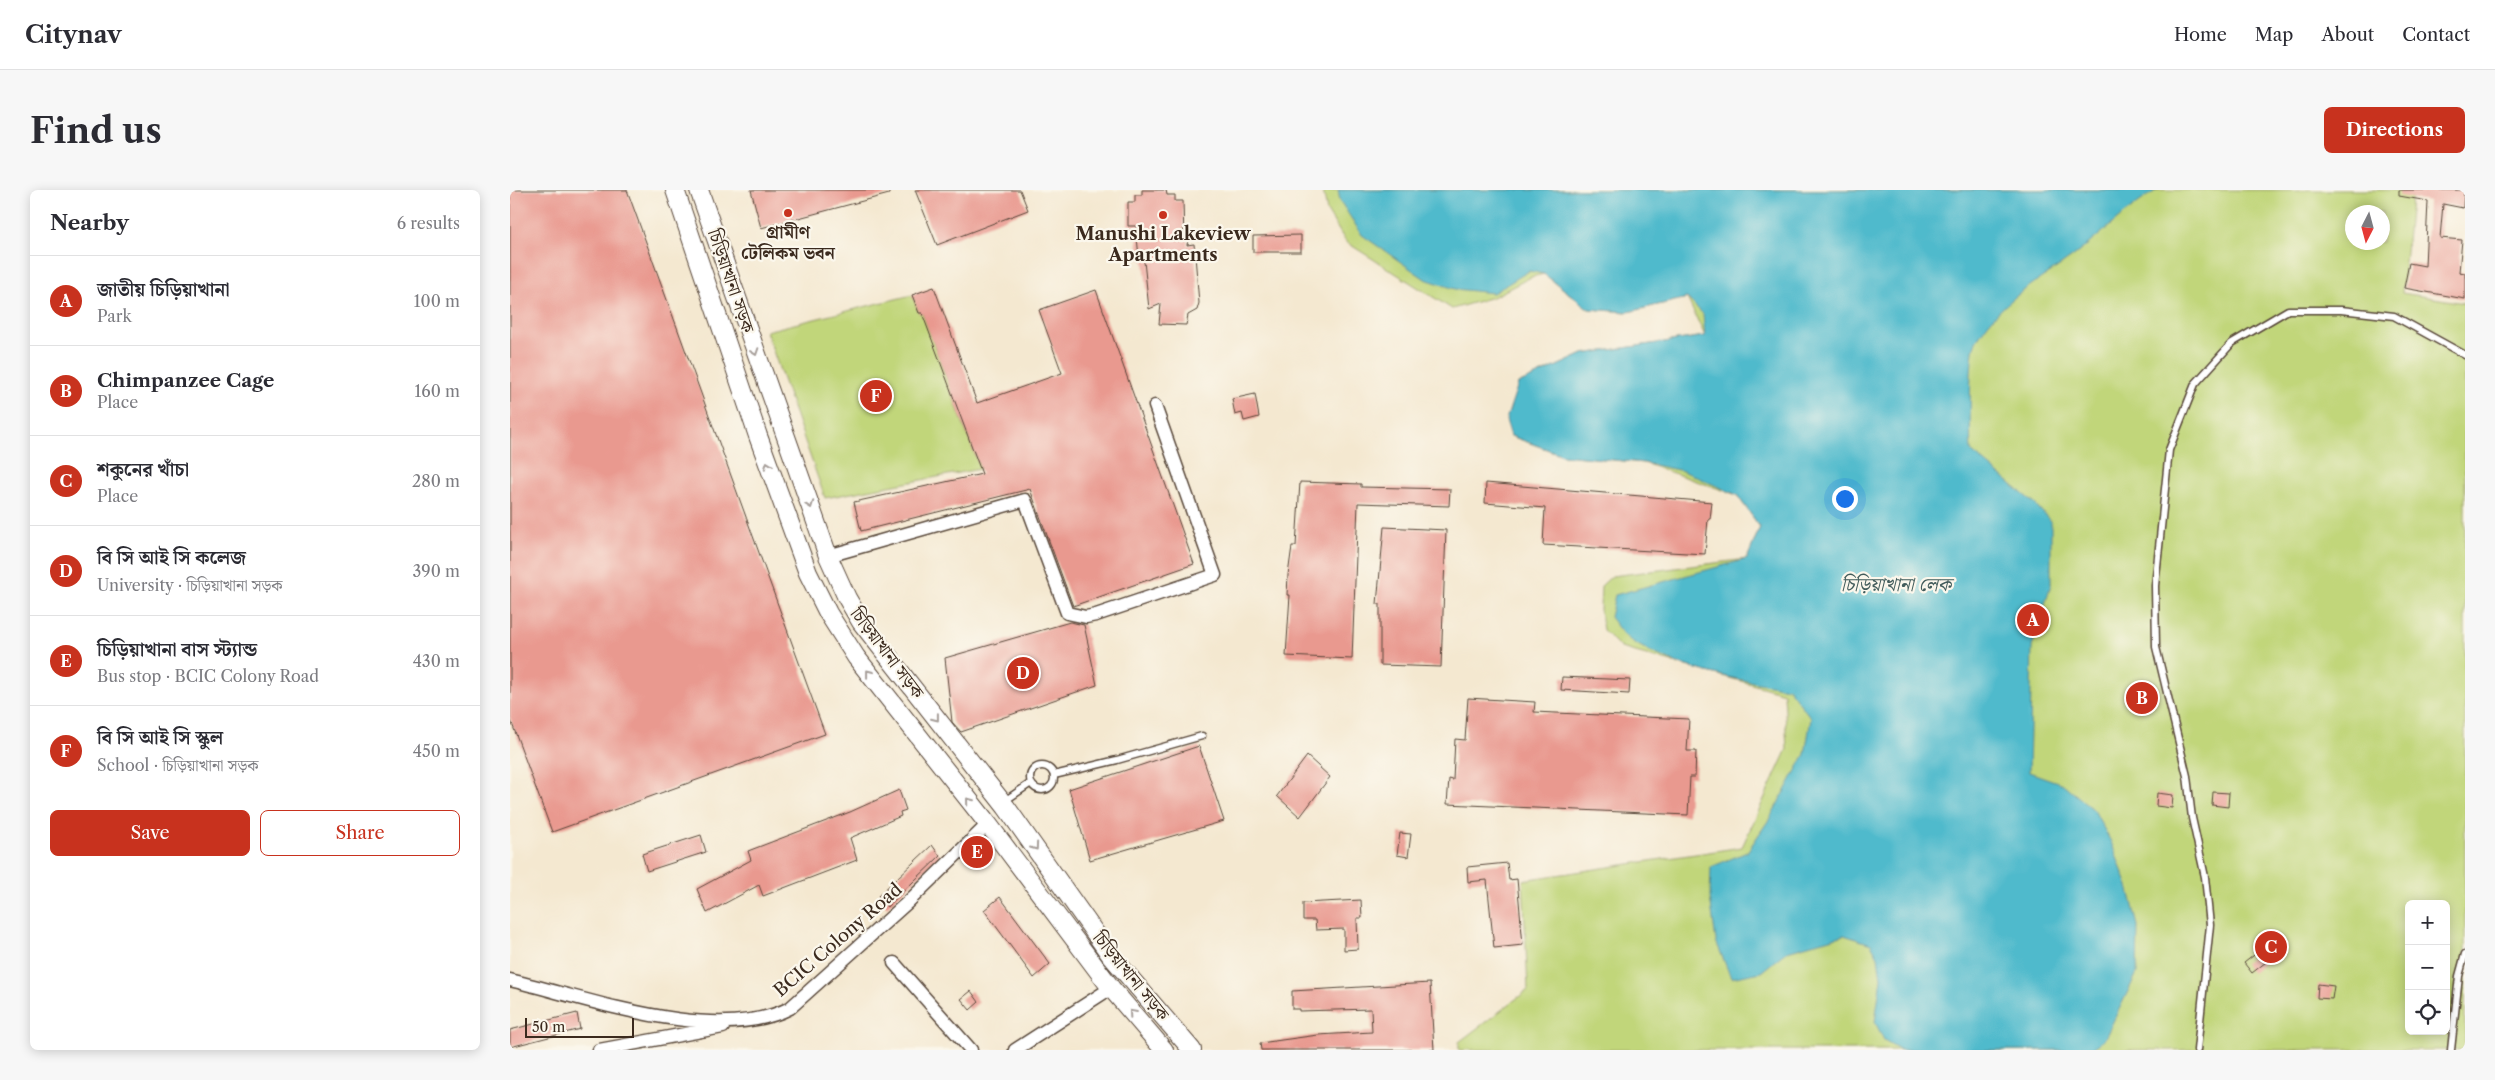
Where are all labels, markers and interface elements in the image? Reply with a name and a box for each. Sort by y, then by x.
text: Citynav [25,20,122,49]
text: Home [2174,24,2227,46]
text: Map [2255,24,2293,46]
text: About [2321,24,2374,46]
text: Contact [2402,24,2470,46]
button: Directions [2324,107,2465,153]
text: Find us [30,109,162,152]
north arrow [2345,205,2390,250]
marker: গ্রামীণ টেলিকম ভবন [782,207,794,219]
marker: Manushi Lakeview Apartments [1157,209,1169,221]
text: Nearby [50,210,129,235]
text: 6 results [397,213,460,233]
place label: গ্রামীণ টেলিকম ভবন [741,221,836,264]
place label: Manushi Lakeview Apartments [1076,223,1251,266]
street label: চিড়িয়াখানা সড়ক [703,225,759,337]
text: জাতীয় চিড়িয়াখানা [97,278,230,301]
text: A [60,291,72,311]
text: 100 m [414,291,460,311]
text: Park [97,306,132,326]
one-way arrow [749,347,759,356]
text: Chimpanzee Cage [97,369,274,392]
pin: F [860,377,892,415]
text: B [60,381,72,401]
text: 160 m [415,381,460,401]
text: Place [97,392,138,412]
text: শকুনের খাঁচা [97,458,189,481]
one-way arrow [764,461,774,470]
text: C [60,471,72,491]
text: 280 m [412,471,460,491]
text: Place [97,486,138,506]
your location [1832,486,1858,512]
one-way arrow [804,500,814,509]
text: বি সি আই সি কলেজ [97,546,246,569]
text: D [59,561,73,581]
text: 390 m [413,561,460,581]
water label: চিড়িয়াখানা লেক [1841,573,1955,596]
text: University · চিড়িয়াখানা সড়ক [97,575,283,595]
pin: A [2017,601,2049,639]
street label: চিড়িয়াখানা সড়ক [845,602,929,704]
text: চিড়িয়াখানা বাস স্ট্যান্ড [97,638,257,661]
text: E [60,651,72,671]
text: 430 m [413,651,460,671]
pin: D [1007,654,1039,692]
text: Bus stop · BCIC Colony Road [97,666,319,686]
one-way arrow [866,670,874,679]
pin: B [2126,679,2158,717]
one-way arrow [931,712,939,721]
text: বি সি আই সি স্কুল [97,726,223,749]
text: F [61,741,71,761]
text: 450 m [413,741,460,761]
text: School · চিড়িয়াখানা সড়ক [97,755,259,775]
one-way arrow [965,798,974,807]
button: Save [50,810,250,856]
button: Share [260,810,460,856]
pin: E [961,833,993,871]
one-way arrow [1029,841,1037,850]
street label: BCIC Colony Road [769,878,907,1002]
map controls [2405,900,2450,1035]
button: + [2405,900,2450,945]
street label: চিড়িয়াখানা সড়ক [1088,926,1174,1026]
pin: C [2255,928,2287,966]
button: − [2405,945,2450,990]
button: locate [2405,990,2450,1035]
one-way arrow [1129,1010,1138,1019]
scale bar [525,1015,634,1038]
text: 50 m [532,1018,565,1036]

